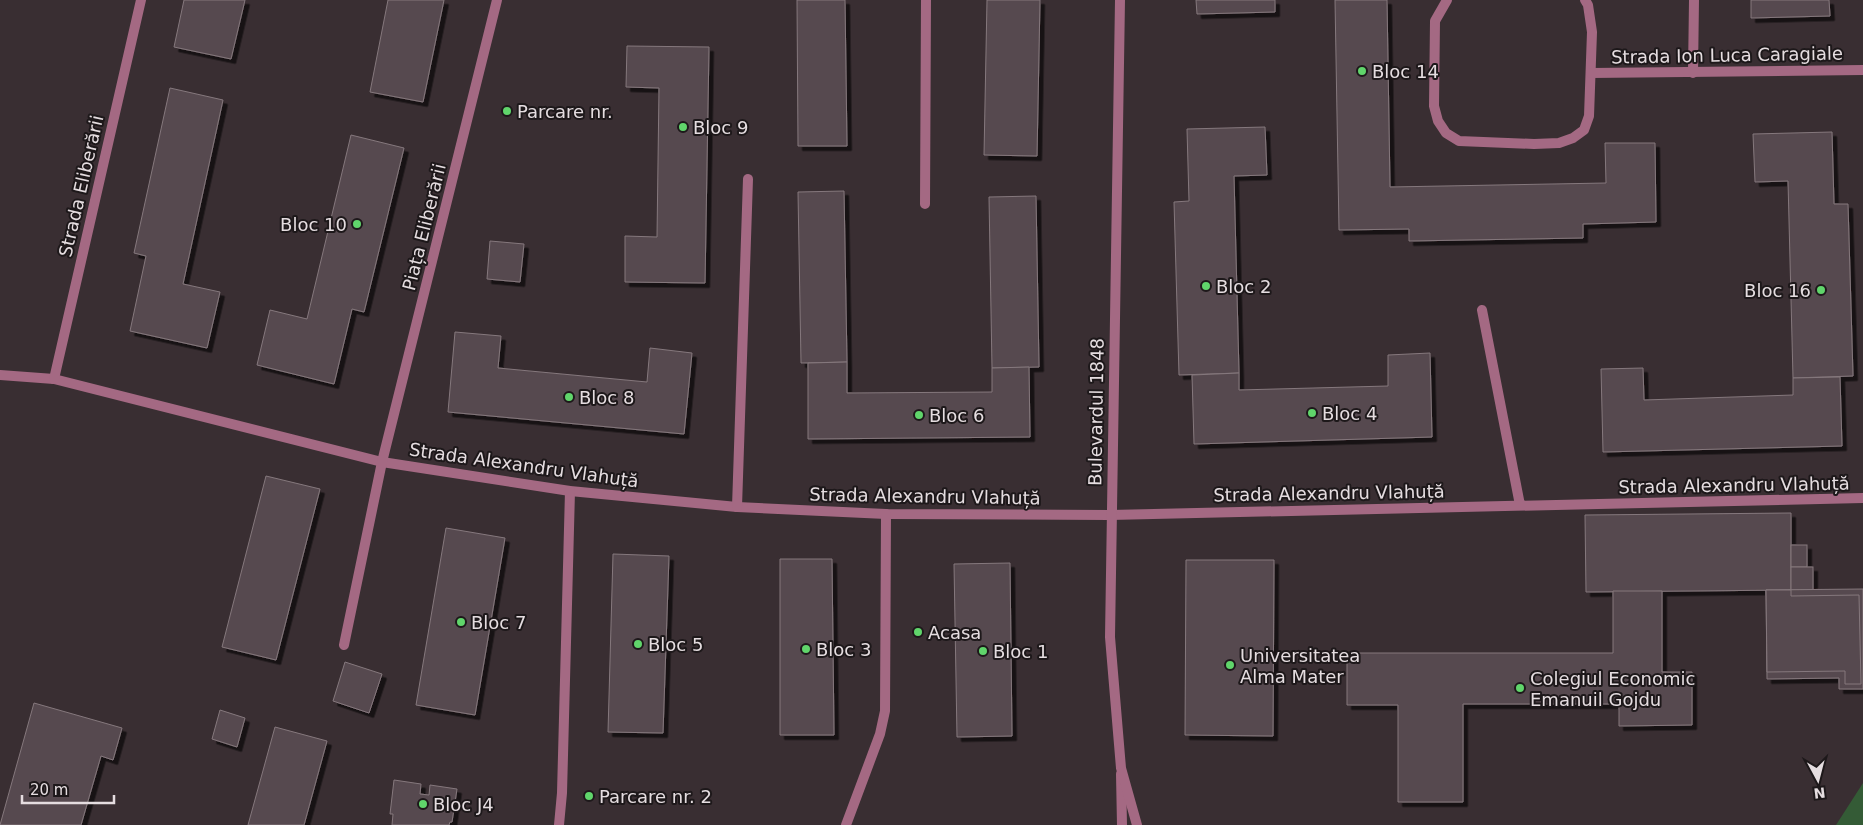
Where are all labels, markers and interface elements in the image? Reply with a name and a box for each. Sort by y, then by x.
street label: Strada Ion Luca Caragiale [1611,42,1843,68]
place label: Bloc 14 [1372,61,1439,82]
marker: Bloc 14 [1356,65,1368,77]
place label: Parcare nr. [517,101,613,122]
marker: Parcare nr. [501,105,513,117]
street label: Strada Eliberării [54,113,108,259]
place label: Bloc 9 [693,117,748,138]
marker: Bloc 9 [677,121,689,133]
street label: Piața Eliberării [398,161,450,293]
place label: Bloc 10 [280,214,347,235]
marker: Bloc 10 [351,218,363,230]
place label: Bloc 2 [1216,276,1271,297]
marker: Bloc 2 [1200,280,1212,292]
place label: Bloc 16 [1744,280,1811,301]
marker: Bloc 16 [1815,284,1827,296]
street label: Bulevardul 1848 [1084,338,1108,486]
place label: Bloc 8 [579,387,634,408]
marker: Bloc 8 [563,391,575,403]
place label: Bloc 4 [1322,403,1377,424]
place label: Bloc 6 [929,405,984,426]
marker: Bloc 4 [1306,407,1318,419]
marker: Bloc 6 [913,409,925,421]
street label: Strada Alexandru Vlahuță [408,438,640,492]
street label: Strada Alexandru Vlahuță [1618,472,1850,498]
street label: Strada Alexandru Vlahuță [1213,480,1445,506]
street label: Strada Alexandru Vlahuță [809,483,1041,509]
place label: Bloc 7 [471,612,526,633]
marker: Bloc 7 [455,616,467,628]
place label: Acasa [928,622,981,643]
marker: Acasa [912,626,924,638]
place label: Bloc 5 [648,634,703,655]
marker: Bloc 5 [632,638,644,650]
place label: Bloc 3 [816,639,871,660]
place label: Bloc 1 [993,641,1048,662]
marker: Bloc 3 [800,643,812,655]
marker: Bloc 1 [977,645,989,657]
place label: Universitatea Alma Mater [1240,645,1360,687]
marker: Universitatea Alma Mater [1224,659,1236,671]
place label: Colegiul Economic Emanuil Gojdu [1530,668,1695,710]
marker: Colegiul Economic Emanuil Gojdu [1514,682,1526,694]
north arrow [1793,755,1843,805]
scale bar [22,772,115,804]
text: 20 m [30,781,68,799]
text: N [1813,784,1826,802]
place label: Parcare nr. 2 [599,786,712,807]
marker: Parcare nr. 2 [583,790,595,802]
place label: Bloc J4 [433,794,494,815]
marker: Bloc J4 [417,798,429,810]

